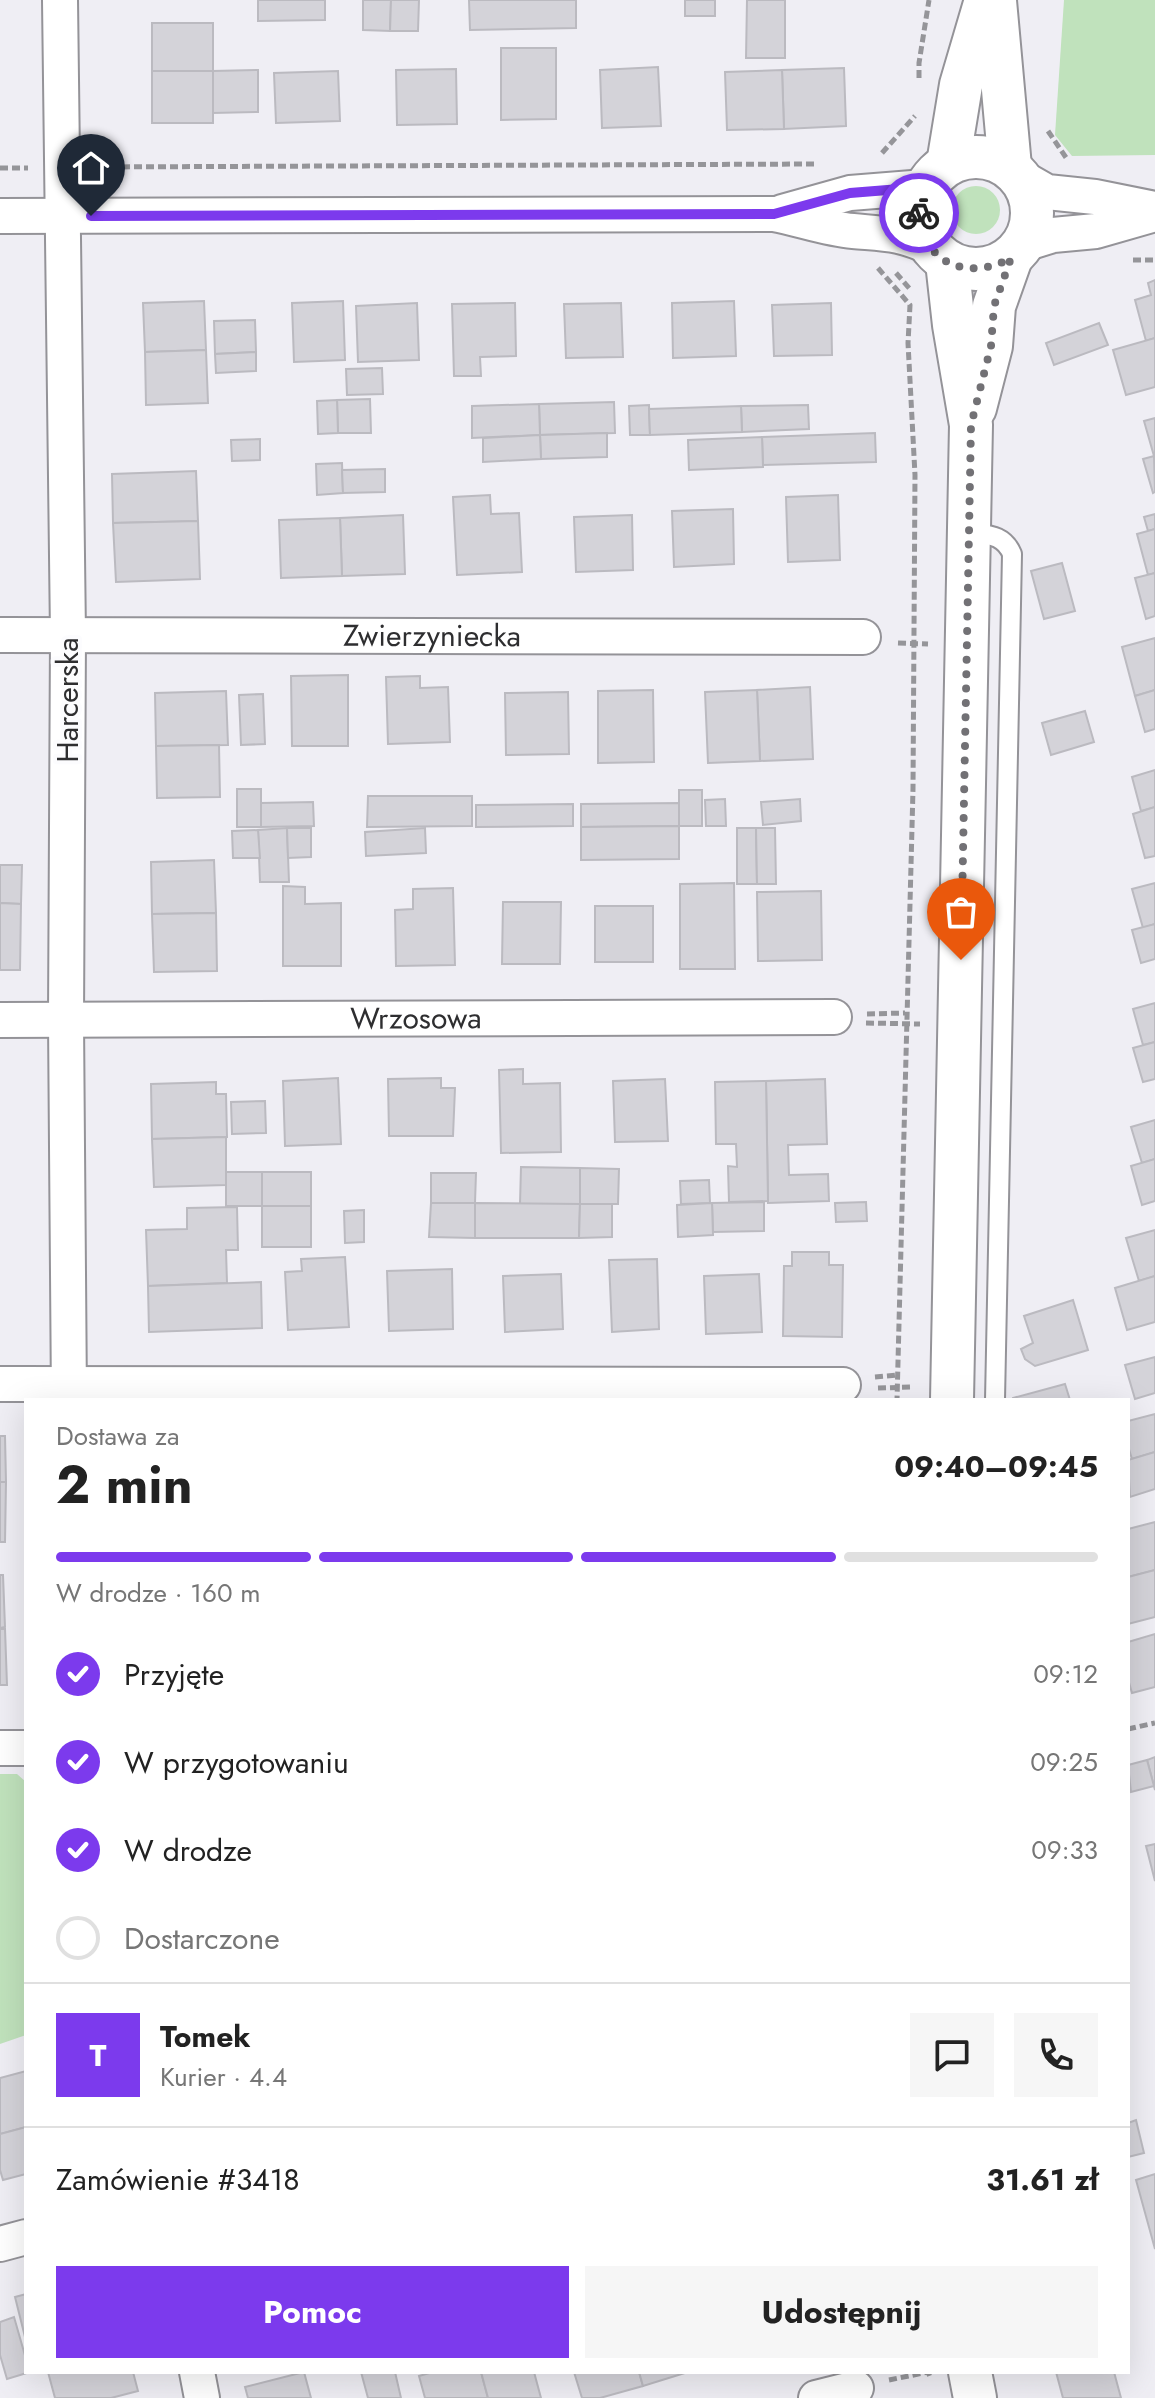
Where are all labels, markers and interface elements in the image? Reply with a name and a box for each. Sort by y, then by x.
pin [57,134,125,216]
icon: home [69,146,113,190]
courier [879,173,959,253]
icon: bike [897,191,941,235]
street label: Zwierzyniecka [343,614,521,657]
street label: Harcerska [46,637,89,763]
pin [927,878,995,960]
icon: bag [939,890,983,934]
street label: Wrzosowa [350,996,482,1040]
text: Dostawa za [56,1417,179,1455]
text: 09:40–09:45 [894,1445,1098,1488]
text: 2 min [56,1447,193,1523]
text: W drodze · 160 m [56,1574,261,1612]
icon: check [56,1652,100,1696]
text: Przyjęte [124,1653,224,1696]
text: 09:12 [1033,1655,1098,1693]
icon: check [56,1740,100,1784]
text: W przygotowaniu [124,1741,349,1784]
text: 09:25 [1030,1743,1098,1781]
icon: check [56,1828,100,1872]
text: W drodze [124,1829,252,1872]
text: 09:33 [1031,1831,1098,1869]
text: Dostarczone [124,1917,280,1960]
button: chat [910,2013,994,2097]
button: phone [1014,2013,1098,2097]
text: Tomek [160,2015,251,2058]
text: T [90,2034,106,2077]
text: Kurier · 4.4 [160,2058,287,2096]
text: Zamówienie #3418 [56,2158,300,2201]
text: 31.61 zł [986,2158,1098,2201]
button: Pomoc [56,2266,569,2358]
button: Udostępnij [585,2266,1098,2358]

